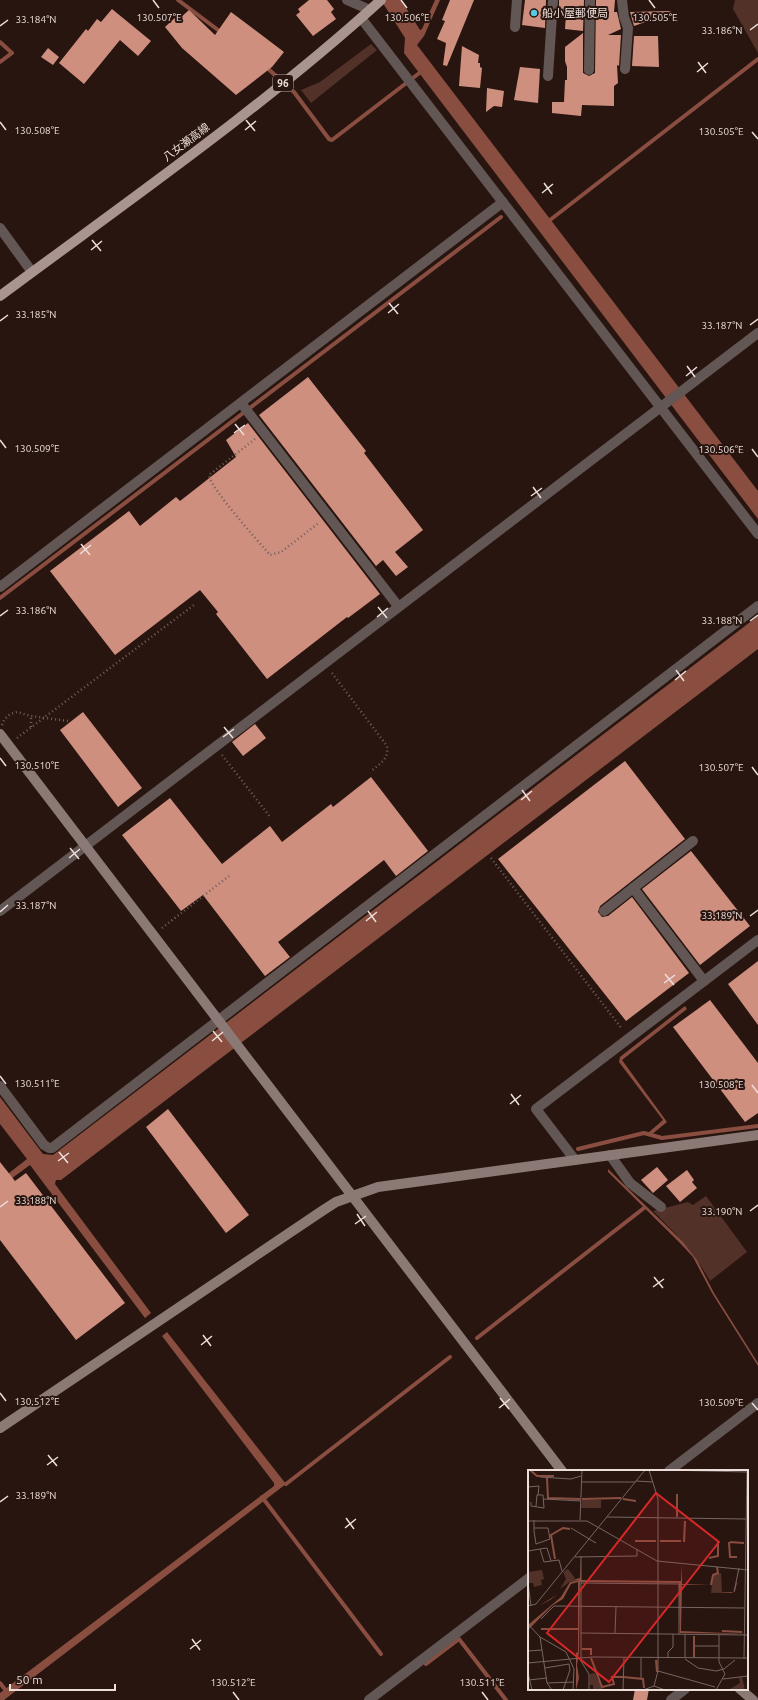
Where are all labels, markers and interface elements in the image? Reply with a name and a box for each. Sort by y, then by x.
place label: 船小屋郵便局 [542,7,608,19]
marker: 船小屋郵便局 [529,8,539,18]
text: 130.507°E [136,12,182,23]
text: 130.506°E [384,12,430,23]
text: 130.505°E [632,12,678,23]
text: 33.184°N [15,14,57,25]
text: 33.186°N [701,25,743,36]
road number: 96 [273,75,293,91]
street label: 八女瀬高線 [160,121,212,163]
text: 130.508°E [14,125,60,136]
text: 130.505°E [698,126,744,137]
text: 33.185°N [15,309,57,320]
text: 33.187°N [701,320,743,331]
text: 130.509°E [14,443,60,454]
text: 130.506°E [698,444,744,455]
text: 33.186°N [15,605,57,616]
text: 33.188°N [701,615,743,626]
text: 130.510°E [14,760,60,771]
text: 130.507°E [698,762,744,773]
text: 33.187°N [15,900,57,911]
text: 33.189°N [701,910,743,921]
text: 130.511°E [14,1078,60,1089]
text: 130.508°E [698,1079,744,1090]
text: 33.188°N [15,1195,57,1206]
text: 33.190°N [701,1206,743,1217]
text: 130.512°E [14,1396,60,1407]
text: 130.509°E [698,1397,744,1408]
inset map [528,1470,748,1690]
text: 33.189°N [15,1490,57,1501]
scale bar [10,1666,115,1692]
text: 50 m [16,1673,43,1686]
text: 130.512°E [210,1677,256,1688]
text: 130.511°E [459,1677,505,1688]

